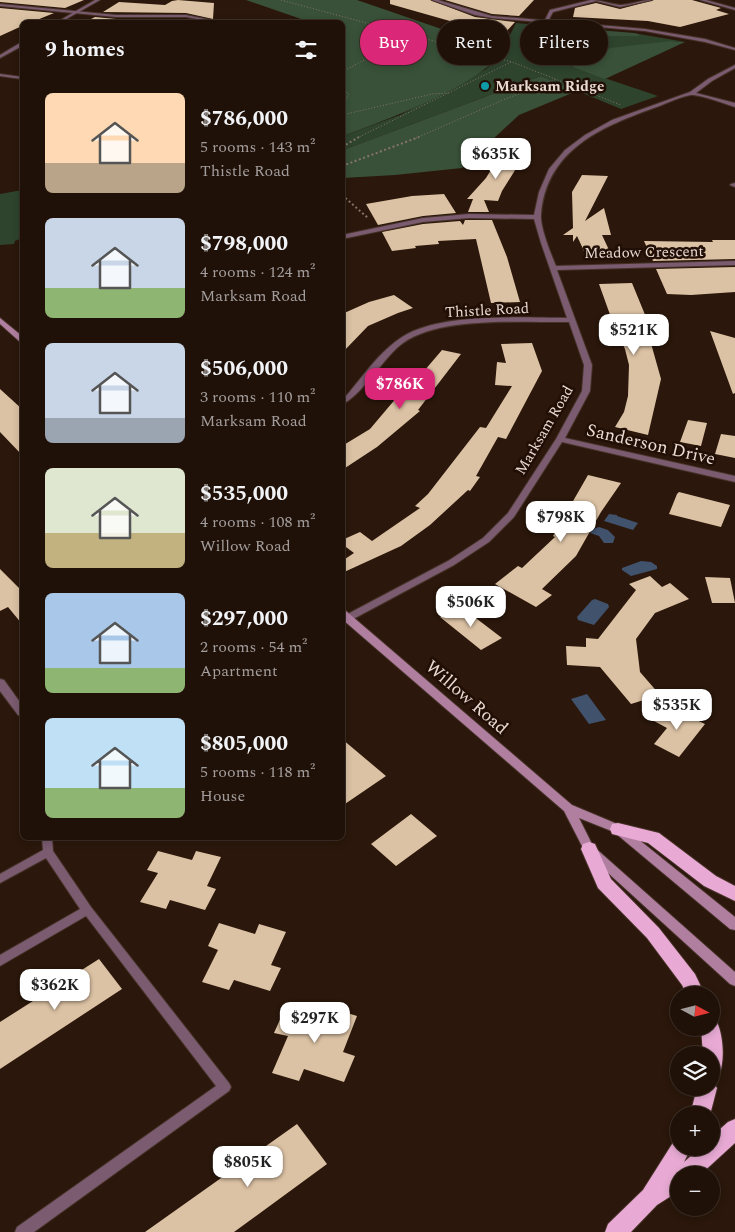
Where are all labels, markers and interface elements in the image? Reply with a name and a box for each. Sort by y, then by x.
chip: Buy [360,20,427,65]
chip: Rent [437,20,510,65]
chip: Filters [520,20,608,65]
text: 9 homes [45,34,125,66]
icon: filters [292,36,320,64]
place label: Marksam Ridge [495,75,605,98]
marker: Marksam Ridge [479,80,491,92]
text: $786,000 [200,103,288,135]
icon: home [85,113,145,173]
text: 5 rooms · 143 m² [200,135,315,159]
pin: $635K [461,138,531,180]
text: $635K [472,142,520,166]
text: Thistle Road [200,159,290,183]
text: $798,000 [200,228,288,260]
icon: home [85,238,145,298]
street label: Meadow Crescent [584,240,704,265]
text: 4 rooms · 124 m² [200,260,315,284]
text: Marksam Road [200,284,307,308]
street label: Thistle Road [444,297,530,324]
pin: $521K [599,314,669,356]
text: $521K [610,318,658,342]
text: $506,000 [200,353,288,385]
icon: home [85,363,145,423]
pin: $786K [365,368,435,410]
text: $786K [376,372,424,396]
street label: Marksam Road [509,381,579,479]
text: 3 rooms · 110 m² [200,385,315,409]
text: Marksam Road [200,409,307,433]
street label: Sanderson Drive [584,417,718,472]
text: $535,000 [200,478,288,510]
icon: home [85,488,145,548]
pin: $798K [526,500,596,543]
text: $798K [537,505,585,529]
text: 4 rooms · 108 m² [200,510,315,534]
text: Willow Road [200,534,291,558]
pin: $506K [436,586,506,628]
text: $506K [447,590,495,614]
text: $297,000 [200,603,288,635]
icon: home [85,613,145,673]
text: 2 rooms · 54 m² [200,635,307,659]
street label: Willow Road [419,654,514,741]
text: Apartment [200,659,278,683]
pin: $535K [642,688,712,731]
text: $535K [653,693,701,717]
text: $805,000 [200,728,288,760]
icon: home [85,738,145,798]
text: 5 rooms · 118 m² [200,760,315,784]
text: House [200,784,245,808]
pin: $362K [20,968,90,1011]
text: $362K [31,973,79,997]
north arrow [670,986,720,1036]
map controls [670,986,720,1216]
pin: $297K [280,1002,350,1044]
text: $297K [291,1006,339,1030]
button: layers [670,1046,720,1096]
button: + [670,1106,720,1156]
pin: $805K [213,1146,283,1188]
text: $805K [224,1150,272,1174]
button: − [670,1166,720,1216]

